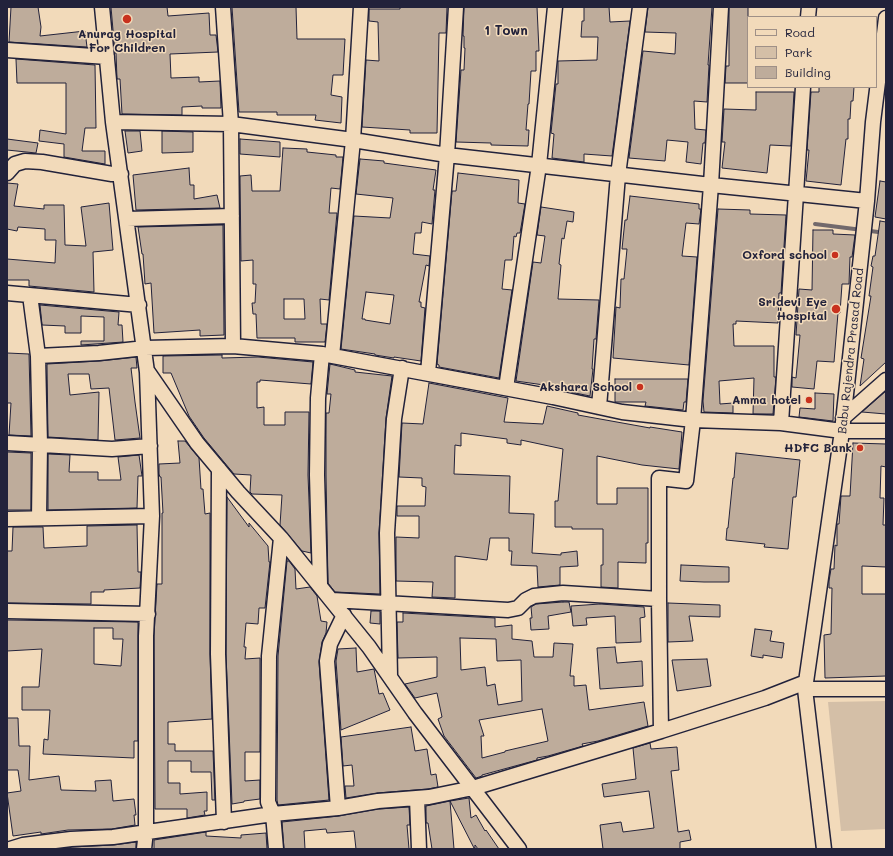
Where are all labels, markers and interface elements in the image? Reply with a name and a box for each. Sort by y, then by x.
marker: Anurag Hospital For Children [121,13,133,25]
legend [747,16,877,88]
district label: 1 Town [484,23,528,39]
text: Road [785,24,815,40]
place label: Anurag Hospital For Children [78,27,176,55]
text: Park [785,44,812,60]
text: Building [785,64,831,80]
place label: Oxford school [742,248,827,262]
marker: Oxford school [830,250,840,260]
street label: Babu Rajendra Prasad Road [835,267,867,435]
place label: Sridevi Eye Hospital [758,295,827,323]
marker: Sridevi Eye Hospital [830,303,842,315]
place label: Akshara School [539,380,632,394]
marker: Akshara School [635,382,645,392]
place label: Amma hotel [732,393,801,407]
marker: Amma hotel [804,395,814,405]
place label: HDFC Bank [784,441,852,455]
marker: HDFC Bank [855,443,865,453]

